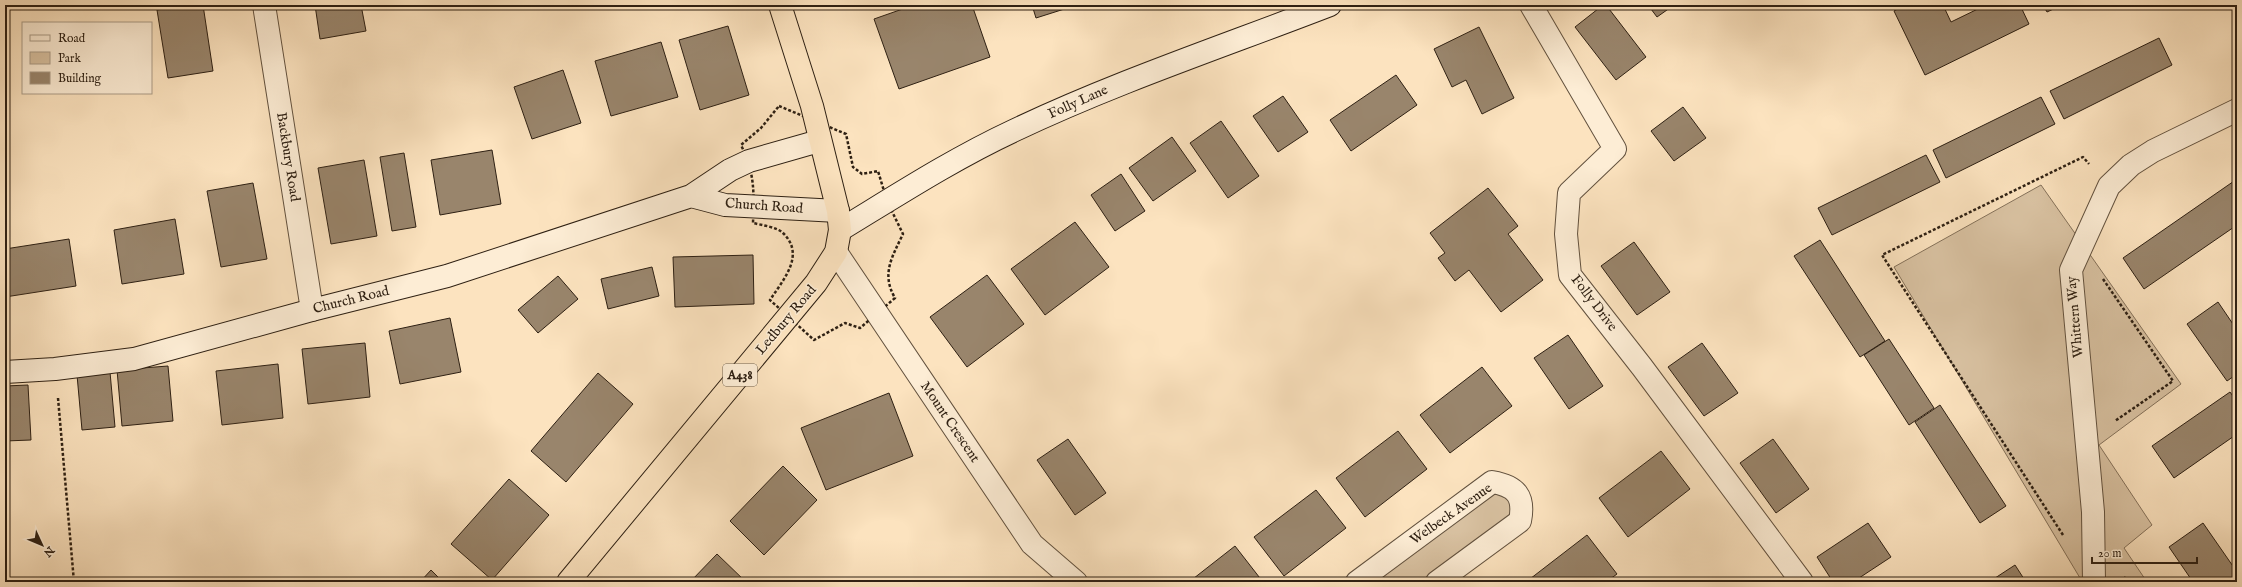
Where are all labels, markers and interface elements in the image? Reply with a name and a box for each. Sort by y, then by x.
legend [22,22,152,94]
text: Road [58,31,86,46]
text: Park [58,51,81,66]
text: Building [58,71,102,86]
street label: Folly Lane [1045,81,1111,123]
street label: Backbury Road [272,111,304,203]
street label: Church Road [724,194,804,218]
street label: Folly Drive [1567,271,1621,335]
street label: Whittern Way [2062,275,2088,359]
street label: Ledbury Road [752,281,821,358]
street label: Church Road [311,282,392,318]
road number: A438 [723,364,757,386]
street label: Mount Crescent [916,378,984,466]
street label: Welbeck Avenue [1406,479,1496,549]
north arrow [22,525,62,565]
scale bar [2092,539,2197,565]
text: N [40,542,58,560]
text: 20 m [2098,546,2121,561]

